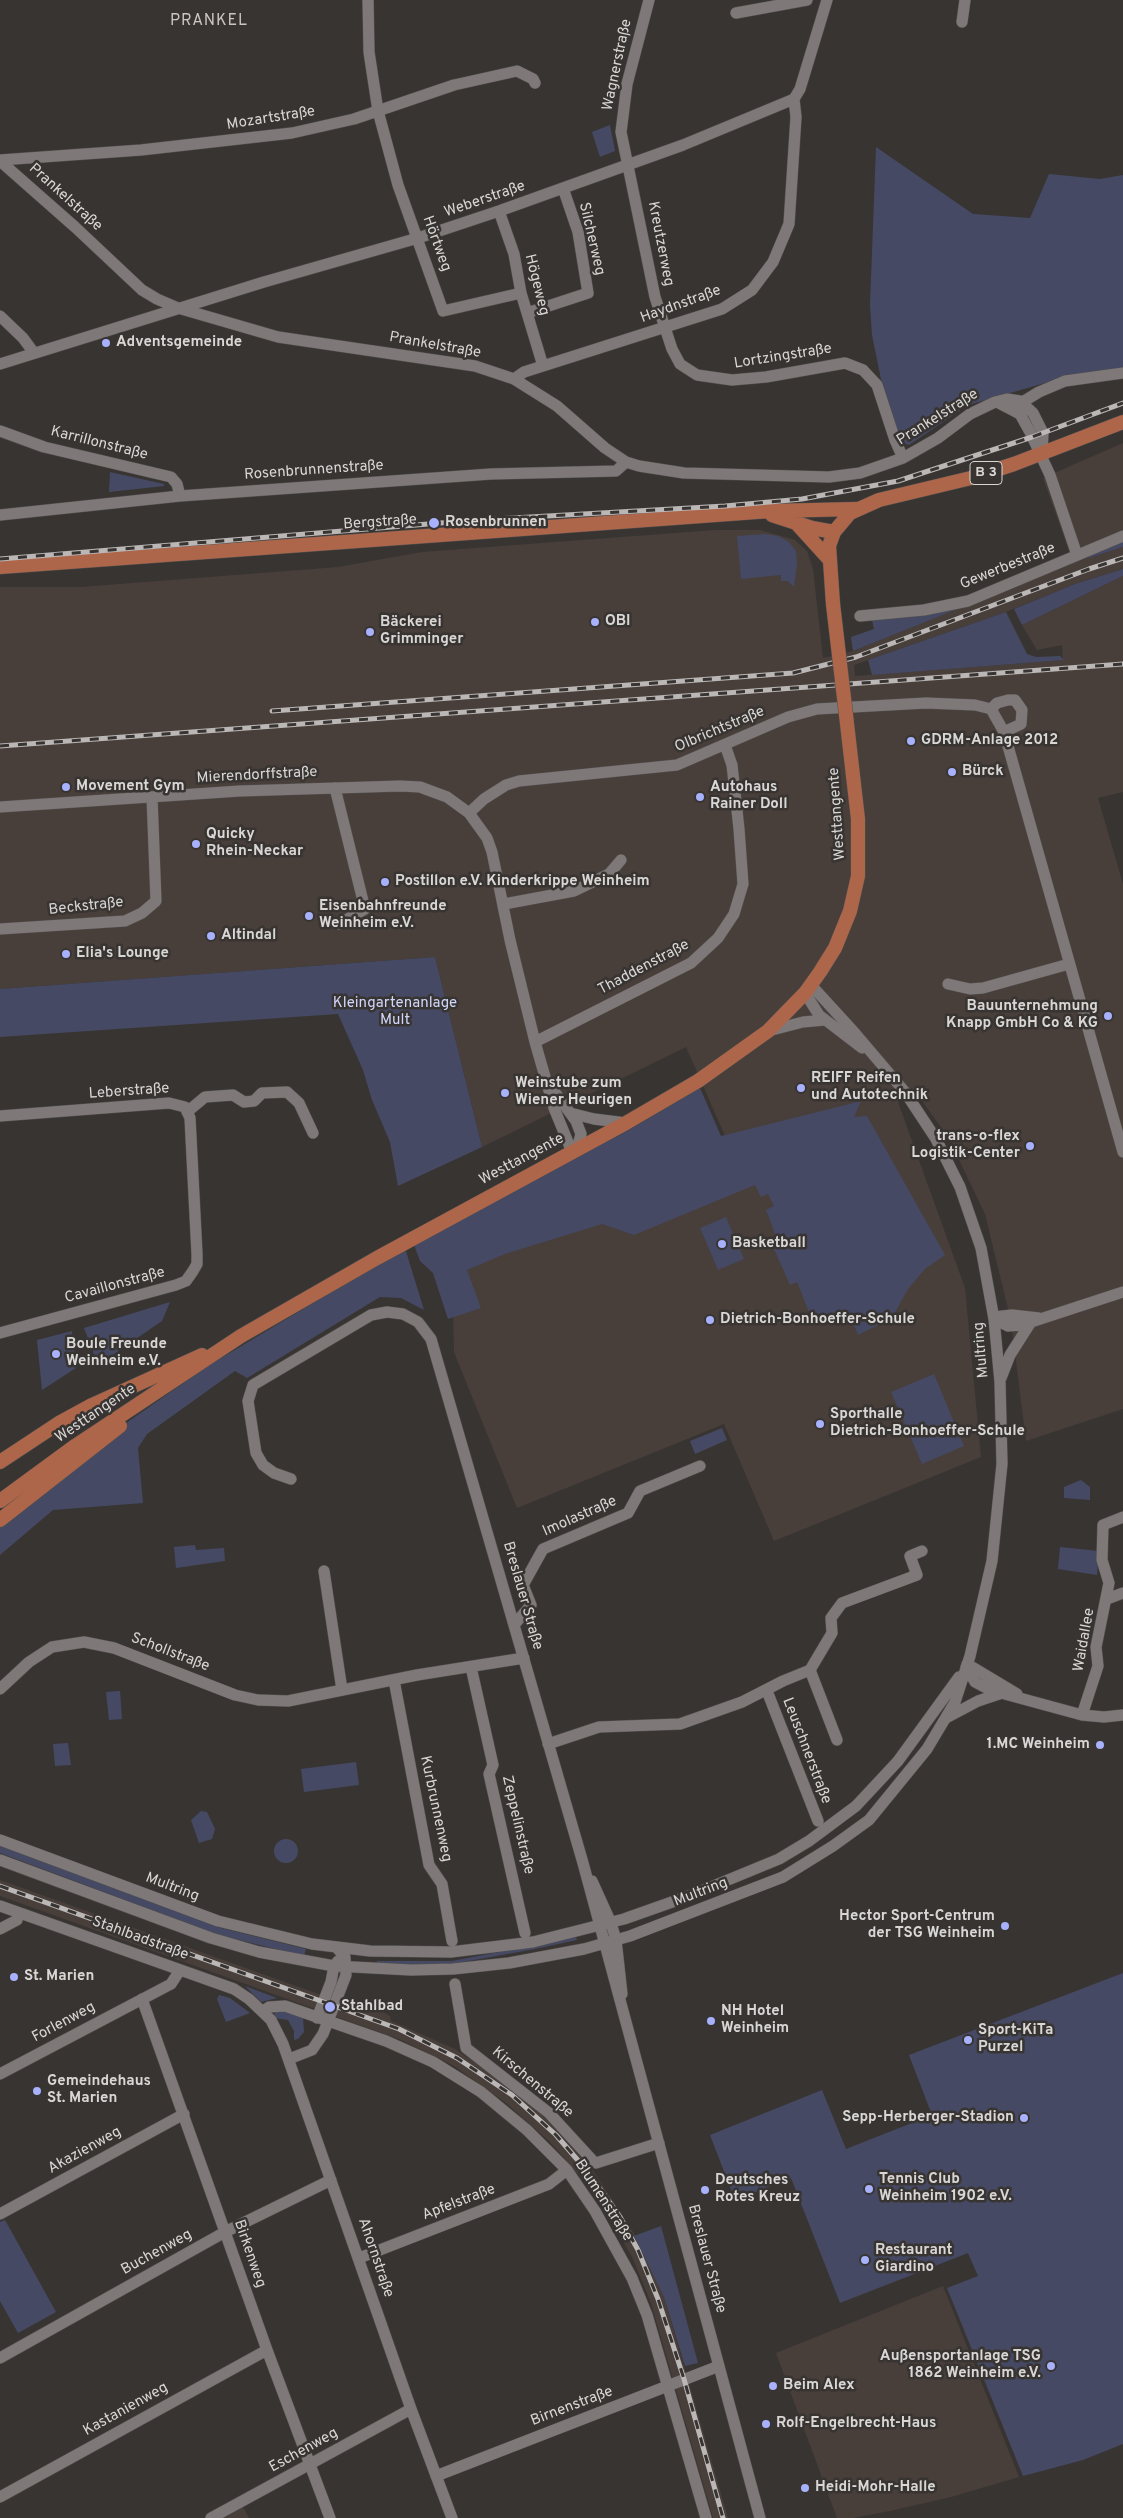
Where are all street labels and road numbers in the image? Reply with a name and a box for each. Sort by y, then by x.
street label: Wagnerstraße [600,18,636,112]
street label: Mozartstraße [225,103,317,135]
street label: Prankelstraße [25,160,105,236]
street label: Weberstraße [442,178,528,222]
street label: Kreutzerweg [643,200,677,288]
street label: Silcherweg [574,201,608,277]
street label: Hörtweg [418,214,454,274]
street label: Högeweg [520,252,552,318]
street label: Haydnstraße [638,282,724,328]
street label: Prankelstraße [388,329,482,363]
street label: Lortzingstraße [733,340,833,374]
street label: Prankelstraße [894,386,982,450]
street label: Karrillonstraße [49,423,149,465]
street label: Rosenbrunnenstraße [244,457,384,485]
road number: B 3 [970,462,1002,484]
street label: Bergstraße [343,511,417,535]
street label: Gewerbestraße [958,540,1058,594]
street label: Olbrichtstraße [672,703,768,757]
street label: Mierendorffstraße [196,764,318,788]
street label: Westtangente [826,767,850,861]
street label: Beckstraße [48,894,124,920]
street label: Thaddenstraße [595,936,693,1000]
street label: Leberstraße [88,1080,170,1104]
street label: Westtangente [477,1130,567,1190]
street label: Cavaillonstraße [63,1264,167,1308]
street label: Multring [971,1321,993,1379]
street label: Westtangente [52,1380,140,1448]
street label: Imolastraße [540,1493,620,1541]
street label: Breslauer Straße [498,1540,546,1652]
street label: Waidallee [1071,1607,1099,1673]
street label: Schollstraße [128,1630,212,1676]
street label: Leuschnerstraße [777,1695,835,1807]
street label: Kurbrunnenweg [415,1754,455,1864]
street label: Zeppelinstraße [497,1774,537,1876]
street label: Multring [143,1870,201,1906]
street label: Multring [672,1875,730,1911]
street label: Stahlbadstraße [89,1913,191,1965]
street label: Forlenweg [29,1999,99,2047]
street label: Kirschenstraße [488,2044,576,2122]
street label: Akazienweg [45,2124,125,2178]
street label: Blumenstraße [570,2157,636,2245]
street label: Apfelstraße [420,2181,498,2225]
street label: Breslauer Straße [683,2203,729,2315]
street label: Ahornstraße [353,2216,397,2300]
street label: Birkenweg [229,2218,269,2290]
street label: Buchenweg [118,2226,196,2280]
street label: Kastanienweg [80,2379,172,2441]
street label: Birnenstraße [528,2383,616,2431]
street label: Eschenweg [267,2425,341,2477]

